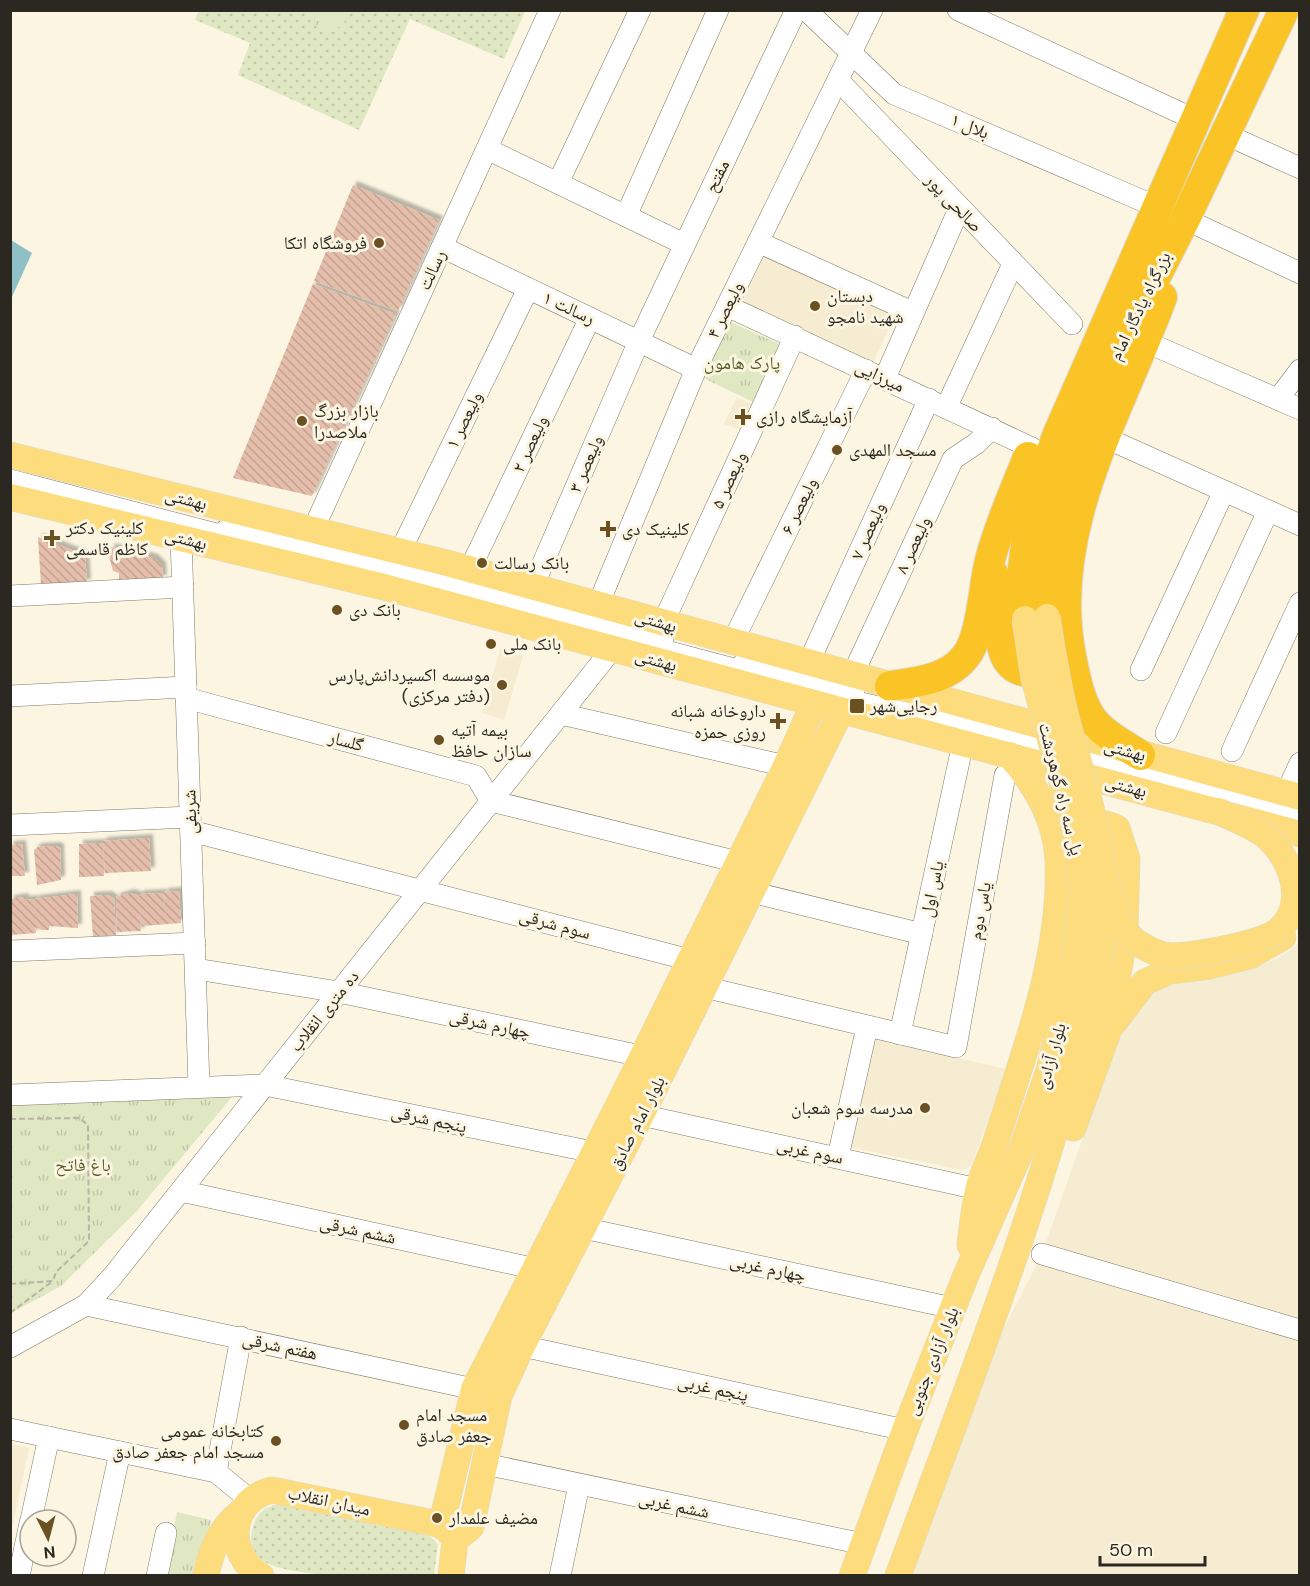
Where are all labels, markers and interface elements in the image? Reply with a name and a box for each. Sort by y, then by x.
street label: بلال ۱ [947,107,993,145]
street label: مفتح [699,156,735,196]
street label: صالحی پور [919,168,988,238]
place label: فروشگاه اتکا [284,231,367,255]
marker: فروشگاه اتکا [372,236,386,250]
street label: رسالت [412,246,452,294]
street label: بزرگراه یادگار امام [1103,248,1177,364]
street label: ولیعصر ۴ [701,278,749,342]
place label: دبستان شهید نامجو [827,284,904,329]
street label: رسالت ۱ [539,286,599,330]
marker: دبستان شهید نامجو [808,299,822,313]
park label: پارک هامون [704,351,780,375]
street label: میرزایی [851,354,909,398]
street label: ولیعصر ۱ [440,388,488,452]
place label: بازار بزرگ ملاصدرا [314,399,379,444]
place label: آزمایشگاه رازی [756,405,853,429]
marker: آزمایشگاه رازی [734,408,752,426]
street label: ولیعصر ۲ [506,412,554,476]
marker: بازار بزرگ ملاصدرا [295,414,309,428]
street label: ولیعصر ۳ [563,432,609,496]
place label: مسجد المهدی [849,438,937,462]
marker: مسجد المهدی [830,443,844,457]
street label: ولیعصر ۵ [705,448,753,512]
street label: ولیعصر ۶ [775,474,823,538]
street label: بهشتی [162,482,210,516]
street label: ولیعصر ۷ [845,499,891,563]
street label: ولیعصر ۸ [889,513,937,577]
place label: کلینیک دکتر کاظم قاسمی [65,516,148,561]
place label: کلینیک دی [622,517,690,541]
marker: کلینیک دی [599,520,617,538]
street label: بهشتى [162,522,210,556]
marker: کلینیک دکتر کاظم قاسمی [43,529,61,547]
place label: بانک رسالت [494,551,569,575]
marker: بانک رسالت [475,556,489,570]
place label: بانک دی [349,598,401,622]
marker: بانک دی [330,603,344,617]
street label: بهشتی [632,604,680,638]
place label: بانک ملی [503,632,561,656]
marker: بانک ملی [484,637,498,651]
street label: بهشتى [632,643,680,677]
place label: موسسه اکسیردانش‌پارس (دفتر مرکزی) [328,663,490,708]
marker: موسسه اکسیردانش‌پارس (دفتر مرکزی) [495,678,509,692]
place label: رجایی‌شهر [869,694,938,718]
marker: رجایی‌شهر [848,697,866,715]
place label: داروخانه شبانه روزی حمزه [670,699,766,744]
marker: داروخانه شبانه روزی حمزه [771,714,785,728]
place label: بیمه آتیه سازان حافظ [451,718,531,763]
street label: پل سه راه گوهردشت [1033,720,1089,858]
street label: گلسار [325,725,367,757]
marker: بیمه آتیه سازان حافظ [432,733,446,747]
street label: بهشتی [1101,733,1149,767]
street label: بهشتى [1102,769,1150,803]
street label: شریفی [177,789,203,835]
street label: یاس اول [914,859,950,919]
street label: یاس دوم [963,880,997,942]
street label: سوم شرقی [517,903,593,945]
street label: ده متری انقلاب [284,965,364,1057]
street label: چهارم شرقی [447,1004,533,1044]
street label: بلوار آزادی [1030,1020,1072,1092]
street label: بلوار امام صادق [603,1072,671,1174]
place label: مدرسه سوم شعبان [791,1096,913,1120]
street label: پنجم شرقی [389,1099,469,1139]
marker: مدرسه سوم شعبان [918,1101,932,1115]
street label: سوم غربی [774,1132,846,1170]
park label: باغ فاتح [55,1153,111,1177]
street label: ششم شرقی [318,1210,398,1250]
street label: چهارم غربی [728,1248,808,1288]
street label: بلوار آزادی جنوبی [899,1303,965,1419]
street label: هفتم شرقی [240,1326,320,1366]
street label: پنجم غربی [676,1369,750,1407]
place label: مسجد امام جعفر صادق [416,1403,492,1448]
marker: مسجد امام جعفر صادق [397,1418,411,1432]
place label: کتابخانه عمومی مسجد امام جعفر صادق [112,1419,265,1464]
marker: کتابخانه عمومی مسجد امام جعفر صادق [269,1434,283,1448]
street label: میدان انقلاب [285,1481,373,1521]
street label: ششم غربی [636,1486,712,1524]
place label: مضیف علمدار [448,1506,538,1530]
north arrow [18,1508,78,1568]
marker: مضیف علمدار [430,1511,444,1525]
scale bar [1100,1529,1205,1567]
text: 50 m [1109,1538,1153,1562]
text: N [43,1541,56,1563]

